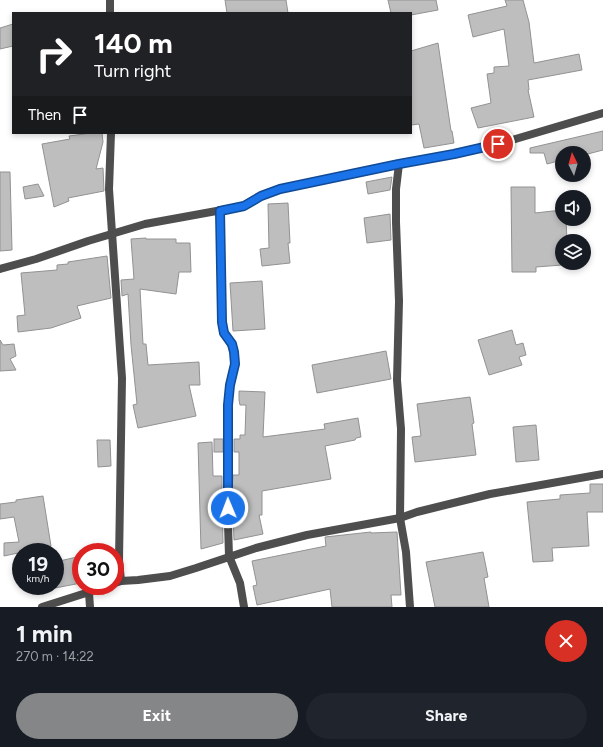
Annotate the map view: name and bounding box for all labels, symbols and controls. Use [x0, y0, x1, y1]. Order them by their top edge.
text: 140 m [94, 26, 173, 60]
icon: right [28, 28, 80, 80]
text: Turn right [94, 60, 171, 82]
icon: arrive [69, 104, 91, 126]
text: Then [28, 106, 61, 124]
pin [481, 127, 515, 161]
icon: arrive [487, 133, 509, 155]
north arrow [555, 146, 591, 182]
map controls [555, 146, 591, 270]
button: sound [555, 190, 591, 226]
button: layers [555, 234, 591, 270]
position arrow [207, 487, 249, 529]
speed limit sign: 30 [72, 543, 124, 595]
text: 19 [28, 552, 48, 576]
text: km/h [27, 572, 49, 585]
text: 1 min [16, 619, 73, 648]
button: close [545, 620, 587, 662]
text: 270 m · 14:22 [16, 649, 94, 664]
button: Exit [16, 693, 298, 739]
button: Share [306, 693, 587, 739]

